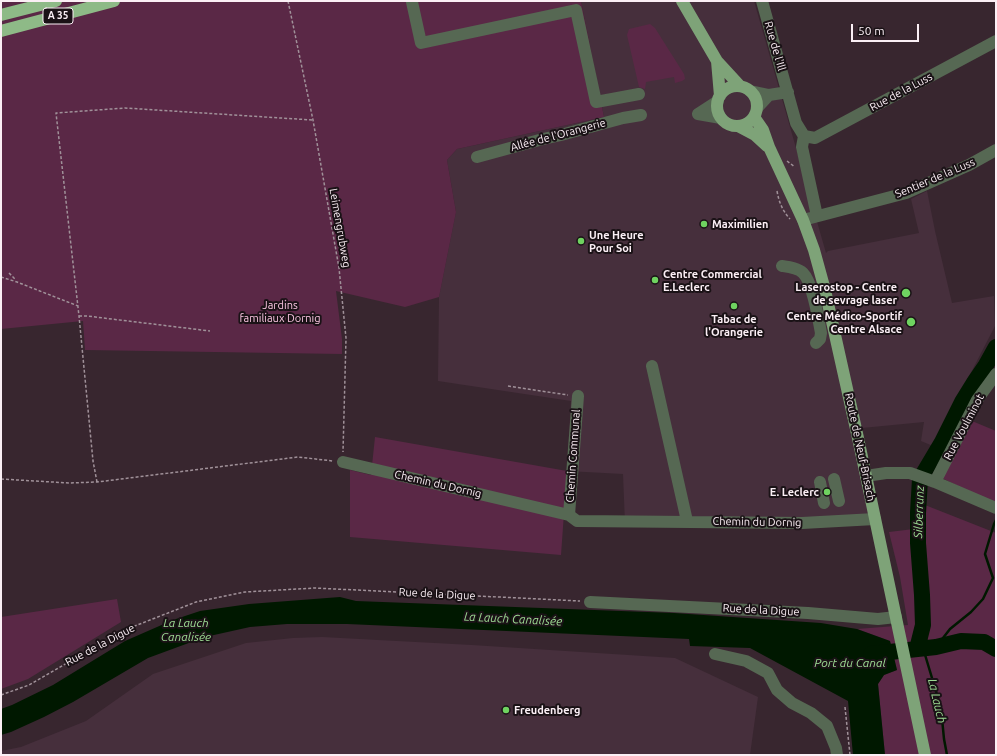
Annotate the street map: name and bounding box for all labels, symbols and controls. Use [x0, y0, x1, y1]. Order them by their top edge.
road number: A 35 [43, 8, 73, 24]
scale bar [853, 16, 921, 42]
street label: Rue de l'Ill [762, 20, 788, 72]
text: 50 m [858, 24, 885, 37]
street label: Rue de la Luss [867, 70, 935, 114]
street label: Allée de l'Orangerie [509, 116, 607, 154]
street label: Sentier de la Luss [893, 155, 977, 201]
street label: Leimengrubweg [327, 187, 353, 269]
place label: Maximilien [712, 217, 768, 231]
marker: Maximilien [699, 219, 709, 229]
place label: Une Heure Pour Soi [589, 228, 644, 254]
marker: Une Heure Pour Soi [576, 236, 586, 246]
place label: Centre Commercial E.Leclerc [663, 267, 762, 293]
marker: Centre Commercial E.Leclerc [650, 275, 660, 285]
place label: Laserostop - Centre de sevrage laser [795, 280, 897, 306]
marker: Laserostop - Centre de sevrage laser [900, 287, 912, 299]
park label: Jardins familiaux Dornig [239, 298, 321, 324]
marker: Tabac de l'Orangerie [729, 301, 739, 311]
place label: Centre Médico-Sportif Centre Alsace [787, 309, 902, 335]
place label: Tabac de l'Orangerie [705, 312, 763, 338]
marker: Centre Médico-Sportif Centre Alsace [905, 316, 917, 328]
street label: Route de Neuf-Brisach [842, 392, 878, 502]
street label: Rue Voulminot [941, 392, 987, 462]
street label: Chemin Communal [563, 409, 583, 503]
street label: Chemin du Dornig [393, 468, 483, 500]
place label: E. Leclerc [770, 485, 819, 499]
water label: Silberrunz [911, 485, 927, 539]
marker: E. Leclerc [822, 487, 832, 497]
street label: Chemin du Dornig [712, 515, 802, 529]
street label: Rue de la Digue [398, 585, 476, 603]
street label: Rue de la Digue [722, 601, 800, 619]
water label: La Lauch Canalisée [463, 609, 563, 629]
water label: La Lauch Canalisée [161, 616, 211, 644]
street label: Rue de la Digue [63, 621, 137, 669]
water label: Port du Canal [814, 656, 886, 670]
water label: La Lauch [925, 677, 949, 725]
place label: Freudenberg [514, 703, 580, 717]
marker: Freudenberg [501, 705, 511, 715]

